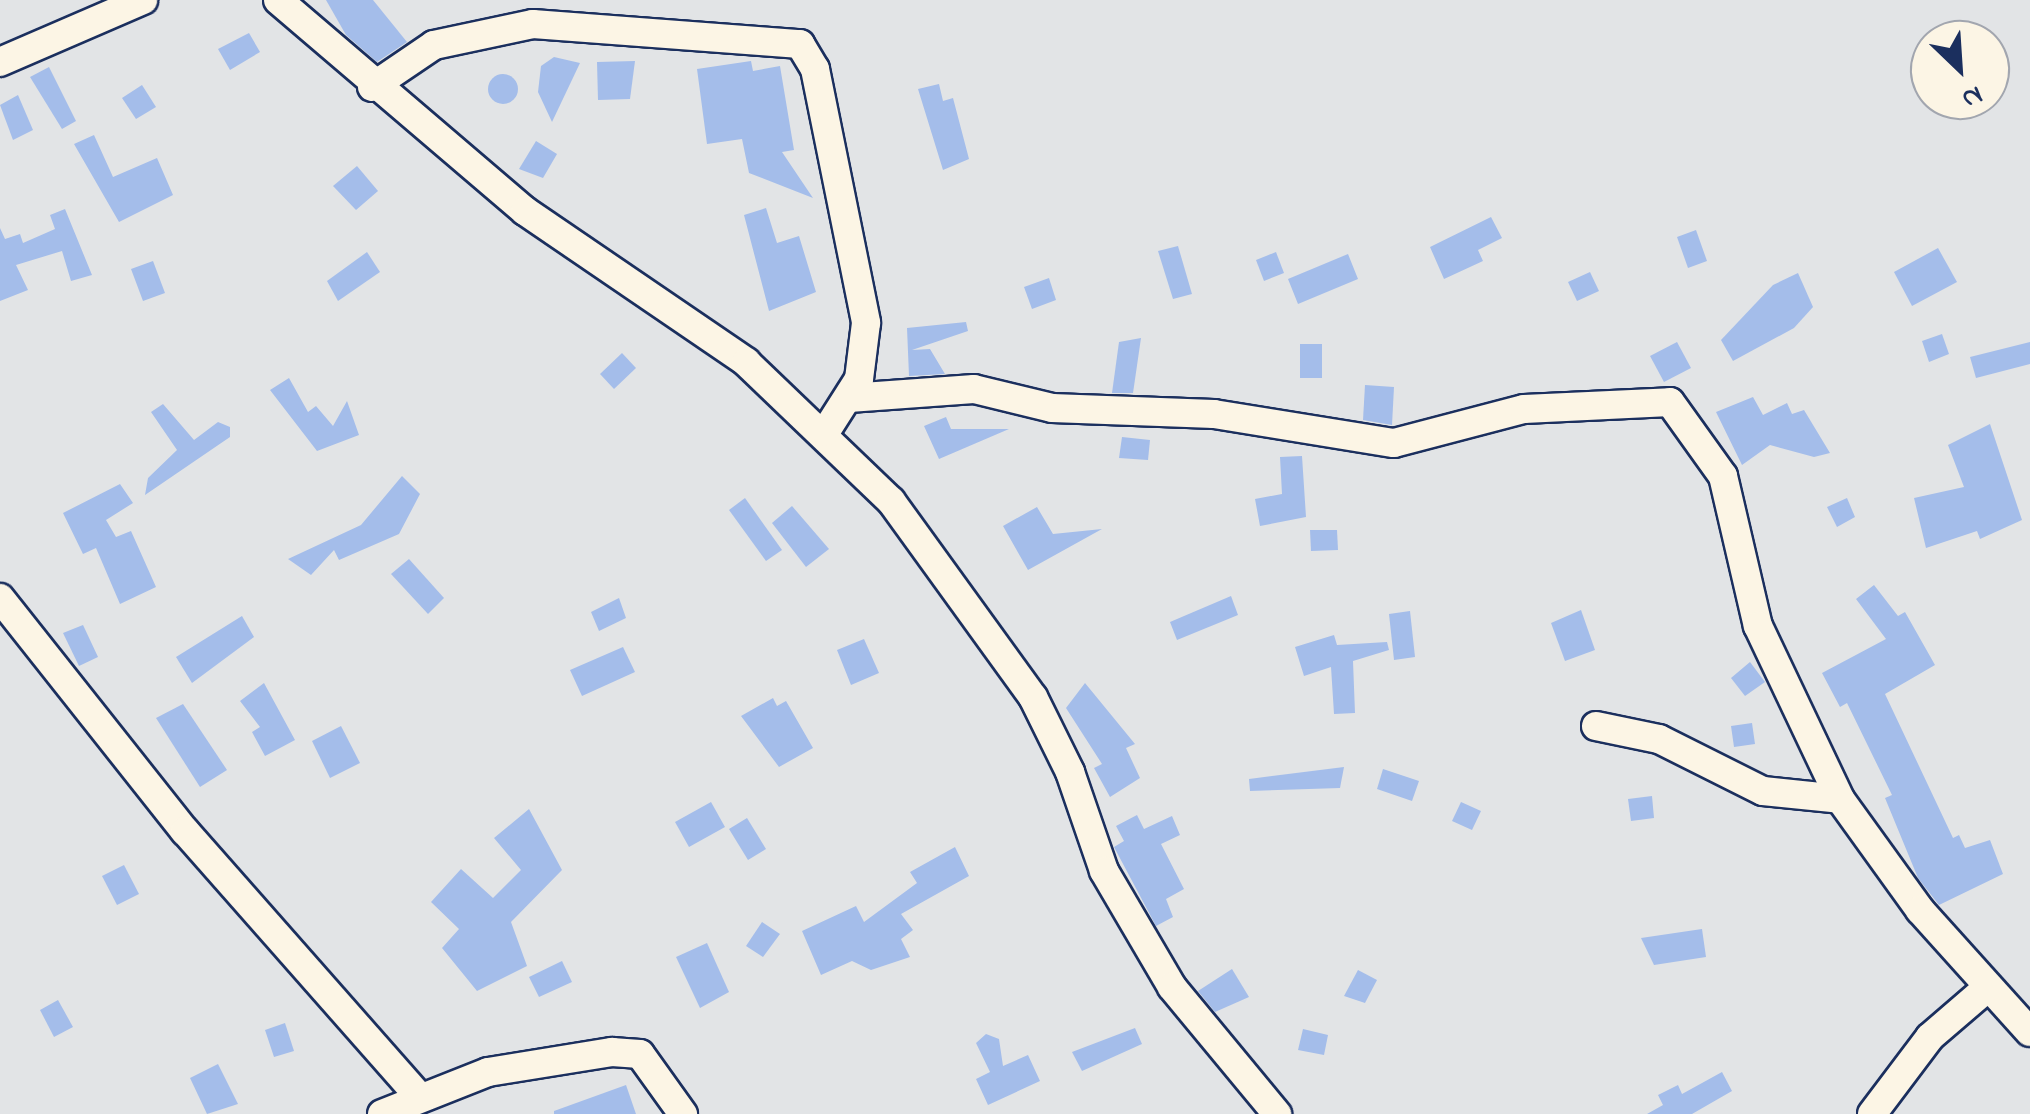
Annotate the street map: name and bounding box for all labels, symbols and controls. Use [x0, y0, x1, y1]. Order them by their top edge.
north arrow [1910, 20, 2010, 120]
text: N [1955, 73, 1989, 118]

